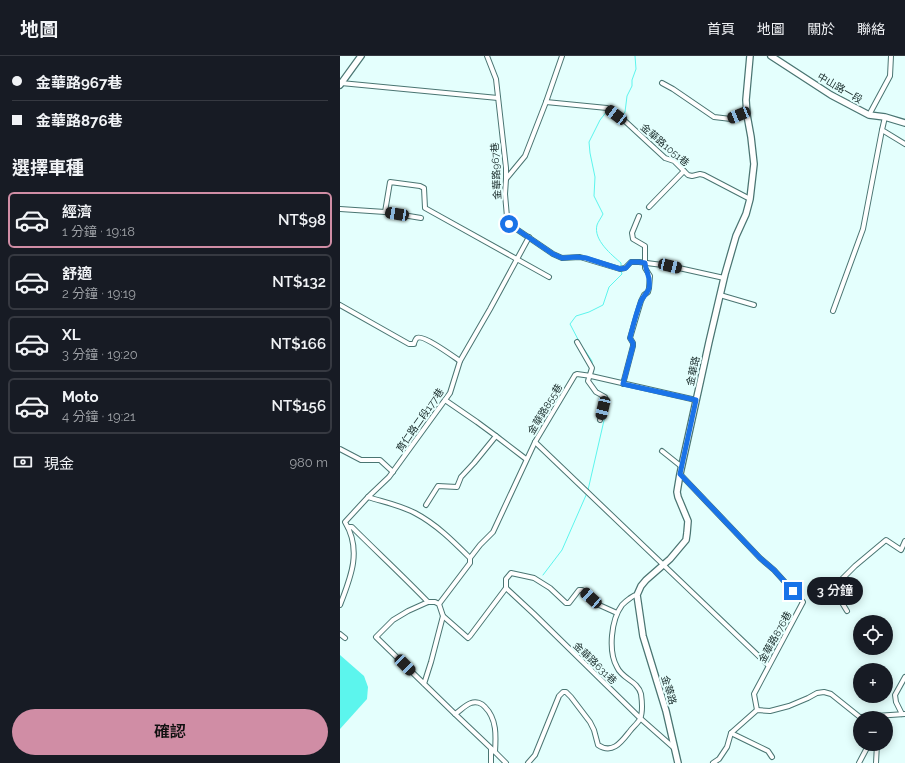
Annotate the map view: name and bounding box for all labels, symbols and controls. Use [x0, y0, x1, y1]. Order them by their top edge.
text: 地圖 [20, 18, 58, 40]
text: 首頁 [707, 21, 735, 37]
text: 地圖 [757, 21, 785, 37]
text: 關於 [807, 21, 835, 37]
text: 聯絡 [857, 21, 885, 37]
street label: 中山路一段 [816, 71, 864, 105]
text: 金華路967巷 [36, 74, 122, 92]
car [603, 103, 629, 127]
car [726, 105, 752, 125]
text: 金華路876巷 [36, 112, 123, 130]
street label: 金華路1051巷 [638, 121, 692, 169]
street label: 金華路967巷 [489, 142, 503, 200]
text: 選擇車種 [12, 157, 84, 178]
icon: car [14, 202, 50, 238]
text: 經濟 [62, 203, 92, 221]
car [384, 206, 410, 222]
text: NT$98 [278, 211, 326, 229]
route start [500, 215, 518, 233]
text: 1 分鐘 · 19:18 [62, 224, 135, 239]
car [657, 257, 683, 275]
icon: car [14, 264, 50, 300]
text: 舒適 [62, 265, 92, 283]
text: NT$132 [272, 273, 326, 291]
text: 2 分鐘 · 19:19 [62, 286, 136, 301]
icon: car [14, 326, 50, 362]
text: XL [62, 326, 80, 344]
text: NT$166 [271, 335, 326, 353]
text: 3 分鐘 · 19:20 [62, 347, 138, 362]
street label: 金華路 [685, 355, 701, 387]
street label: 金華路855巷 [526, 382, 564, 436]
street label: 育仁路二段177巷 [394, 386, 446, 454]
icon: car [14, 388, 50, 424]
text: Moto [62, 388, 99, 406]
car [594, 395, 612, 421]
text: NT$156 [271, 397, 326, 415]
text: 4 分鐘 · 19:21 [62, 409, 135, 424]
icon: cash [12, 451, 34, 473]
text: 現金 [44, 455, 74, 473]
text: 980 m [289, 455, 328, 470]
callout: 3 分鐘 [807, 577, 863, 605]
route end [784, 582, 802, 600]
text: 3 分鐘 [817, 583, 853, 598]
car [578, 586, 604, 610]
street label: 金華路876巷 [756, 609, 794, 665]
map controls [853, 615, 893, 751]
button: locate [853, 615, 893, 655]
street label: 金華路631巷 [571, 640, 619, 686]
car [392, 652, 418, 678]
button: + [853, 663, 893, 703]
street label: 金華路 [659, 674, 679, 706]
button: 確認 [12, 709, 328, 755]
button: − [853, 711, 893, 751]

